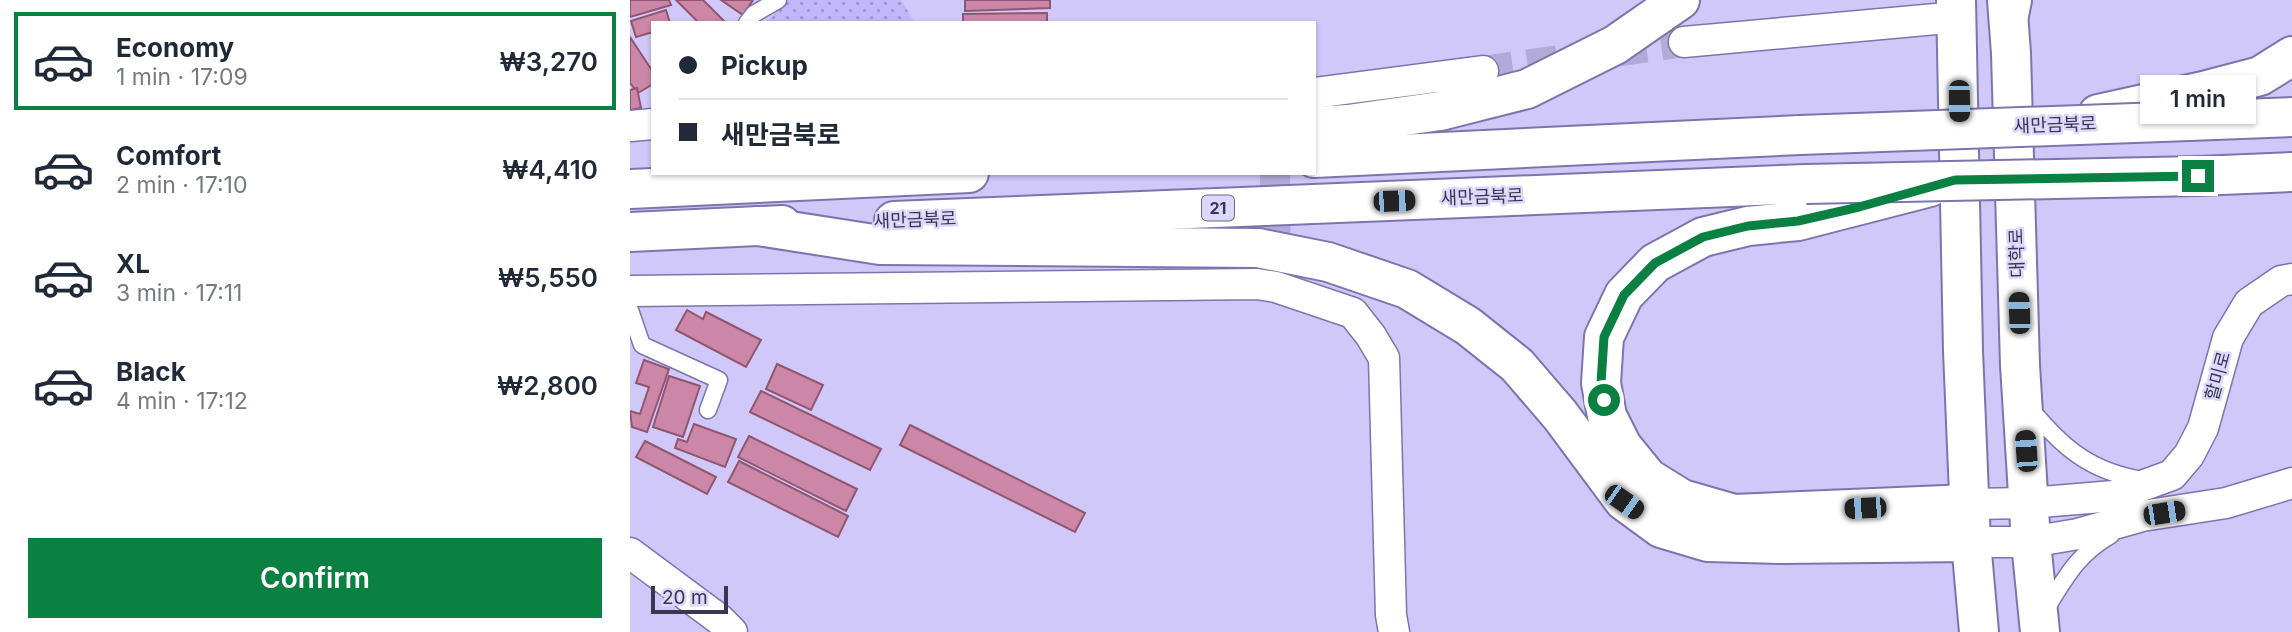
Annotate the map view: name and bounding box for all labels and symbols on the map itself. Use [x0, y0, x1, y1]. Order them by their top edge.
callout: 1 min [2140, 74, 2256, 124]
car [1949, 80, 1970, 122]
street label: 새만금북로 [2013, 113, 2097, 136]
route end [2182, 160, 2214, 192]
street label: 새만금북로 [1440, 185, 1524, 208]
car [1373, 190, 1416, 212]
road number: 21 [1202, 196, 1234, 220]
street label: 새만금북로 [873, 208, 957, 231]
street label: 대학로 [2005, 228, 2028, 278]
car [2008, 292, 2031, 334]
street label: 할미로 [2201, 349, 2234, 403]
route start [1588, 384, 1620, 416]
car [2015, 429, 2038, 473]
car [1601, 481, 1648, 523]
car [1844, 496, 1887, 520]
car [2142, 499, 2187, 527]
scale bar [651, 583, 728, 615]

